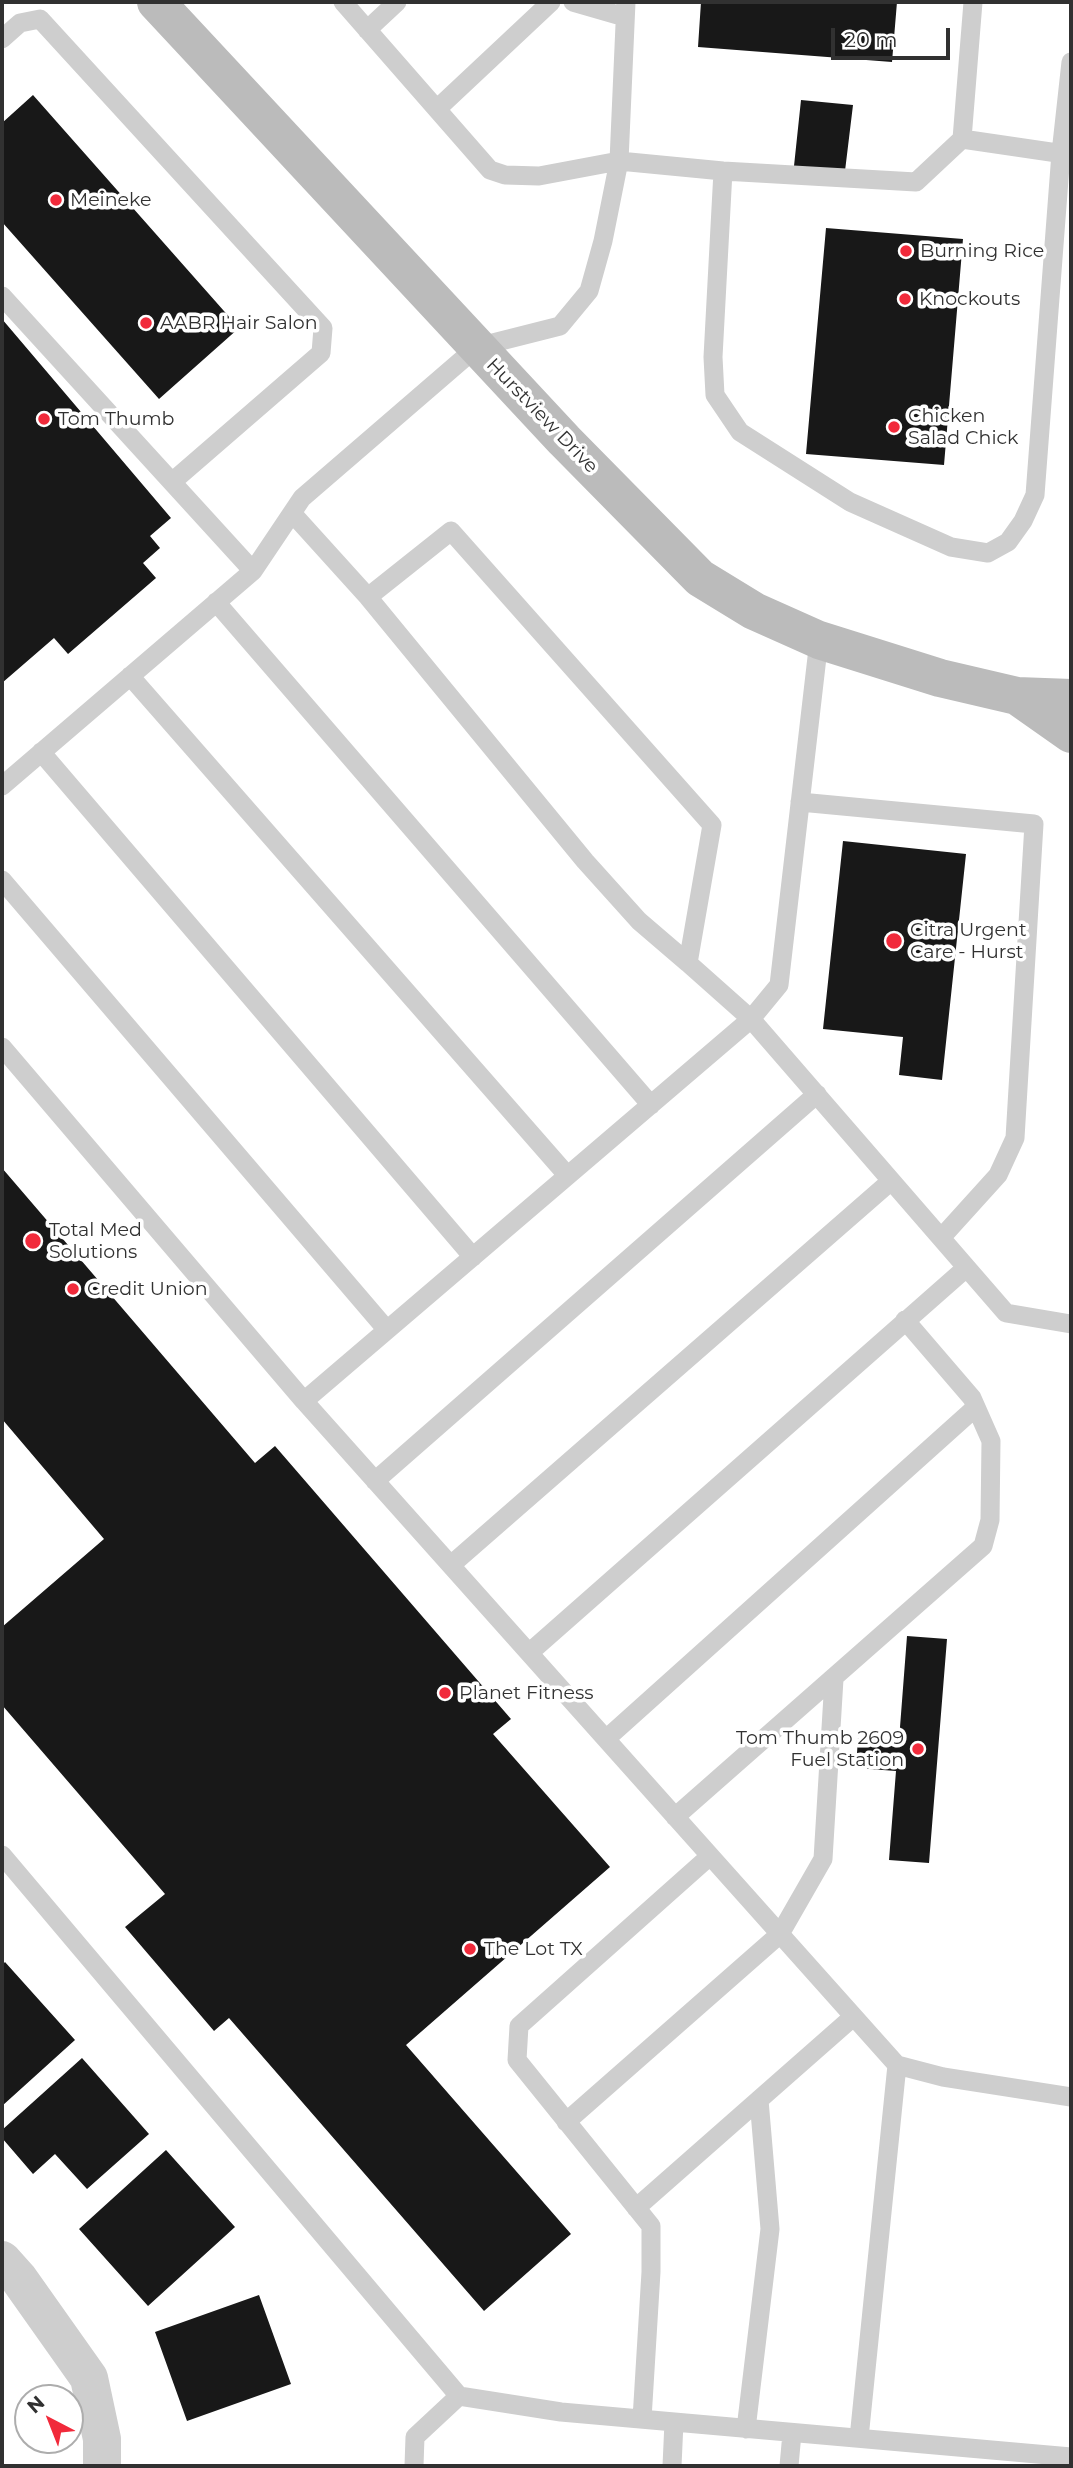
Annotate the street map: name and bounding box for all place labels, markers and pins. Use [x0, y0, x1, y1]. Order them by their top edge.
place label: Meineke [70, 189, 151, 211]
marker: Meineke [48, 192, 64, 208]
place label: Burning Rice [920, 240, 1044, 262]
marker: Burning Rice [898, 243, 914, 259]
place label: Knockouts [919, 288, 1020, 310]
marker: Knockouts [897, 291, 913, 307]
place label: AABR Hair Salon [160, 312, 318, 334]
marker: AABR Hair Salon [138, 315, 154, 331]
place label: Chicken Salad Chick [908, 405, 1018, 449]
place label: Tom Thumb [58, 408, 174, 430]
marker: Tom Thumb [36, 411, 52, 427]
marker: Chicken Salad Chick [886, 419, 902, 435]
place label: Citra Urgent Care - Hurst [910, 919, 1027, 963]
marker: Citra Urgent Care - Hurst [884, 931, 904, 951]
place label: Total Med Solutions [49, 1219, 142, 1263]
marker: Total Med Solutions [23, 1231, 43, 1251]
place label: Credit Union [87, 1278, 208, 1300]
marker: Credit Union [65, 1281, 81, 1297]
place label: Planet Fitness [459, 1682, 594, 1704]
marker: Planet Fitness [437, 1685, 453, 1701]
place label: Tom Thumb 2609 Fuel Station [736, 1727, 904, 1771]
marker: Tom Thumb 2609 Fuel Station [910, 1741, 926, 1757]
place label: The Lot TX [484, 1938, 583, 1960]
marker: The Lot TX [462, 1941, 478, 1957]

